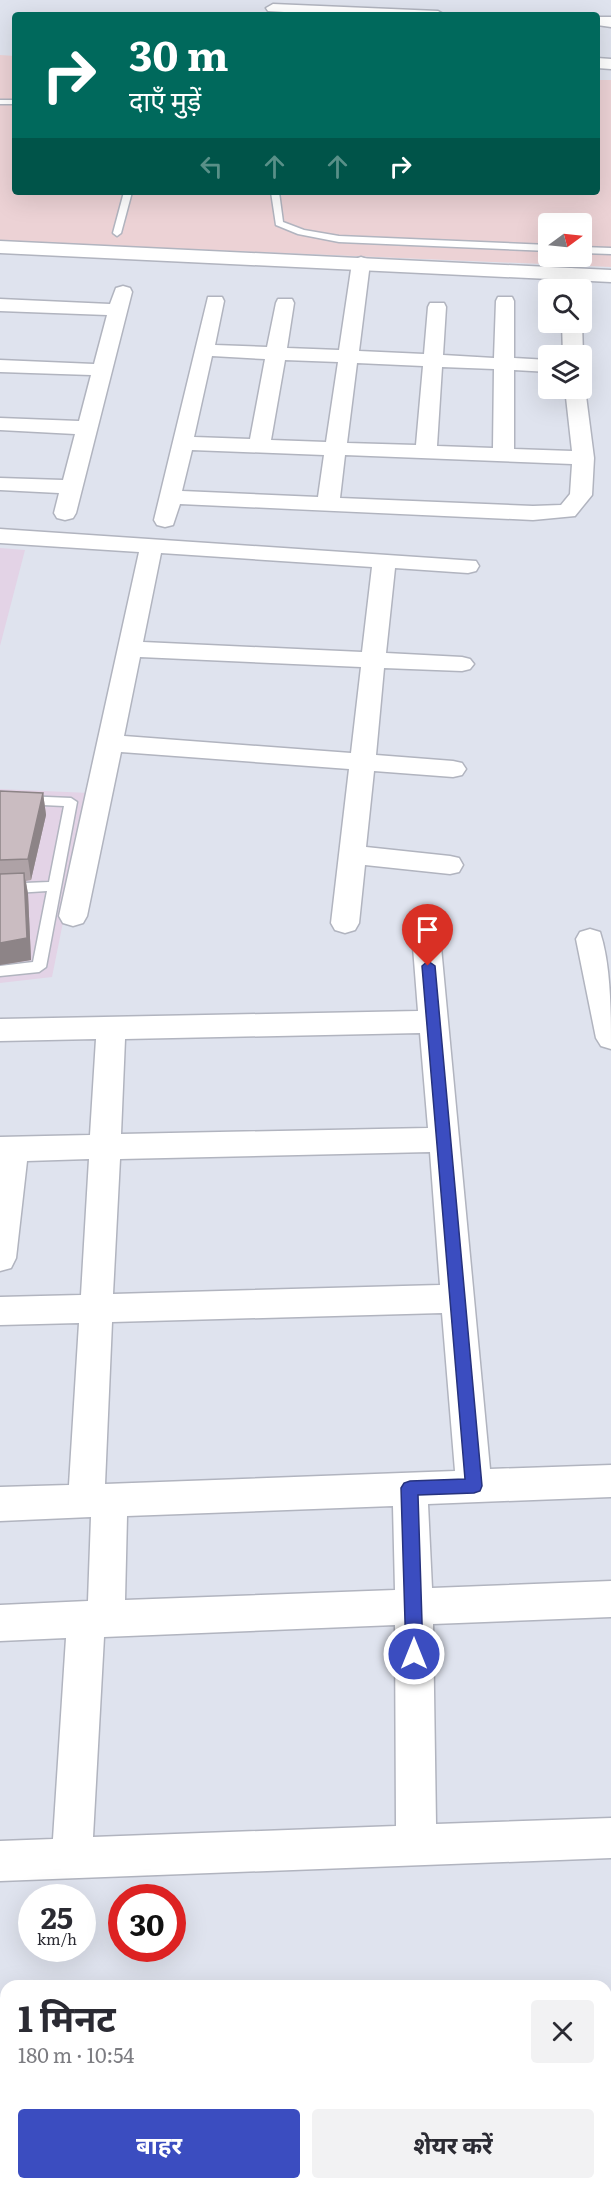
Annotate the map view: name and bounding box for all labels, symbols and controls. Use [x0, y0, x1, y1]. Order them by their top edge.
text: 30 m [129, 22, 229, 84]
icon: right [30, 36, 108, 114]
text: दाएँ मुड़ें [129, 79, 201, 119]
icon: left [195, 150, 228, 183]
icon: ahead [258, 150, 291, 183]
icon: ahead [321, 150, 354, 183]
icon: right [384, 150, 417, 183]
north arrow [538, 213, 592, 267]
map controls [538, 213, 592, 399]
button: search [538, 279, 592, 333]
button: layers [538, 345, 592, 399]
pin [402, 904, 453, 966]
icon: arrive [411, 913, 444, 946]
position arrow [382, 1622, 446, 1686]
speed limit sign: 30 [108, 1884, 186, 1962]
text: 25 [41, 1894, 73, 1938]
text: km/h [37, 1927, 77, 1950]
text: 1 मिनट [18, 1990, 116, 2043]
button: close [531, 2000, 594, 2063]
text: 180 m · 10:54 [18, 2039, 134, 2069]
button: बाहर [18, 2109, 300, 2178]
button: शेयर करें [312, 2109, 594, 2178]

